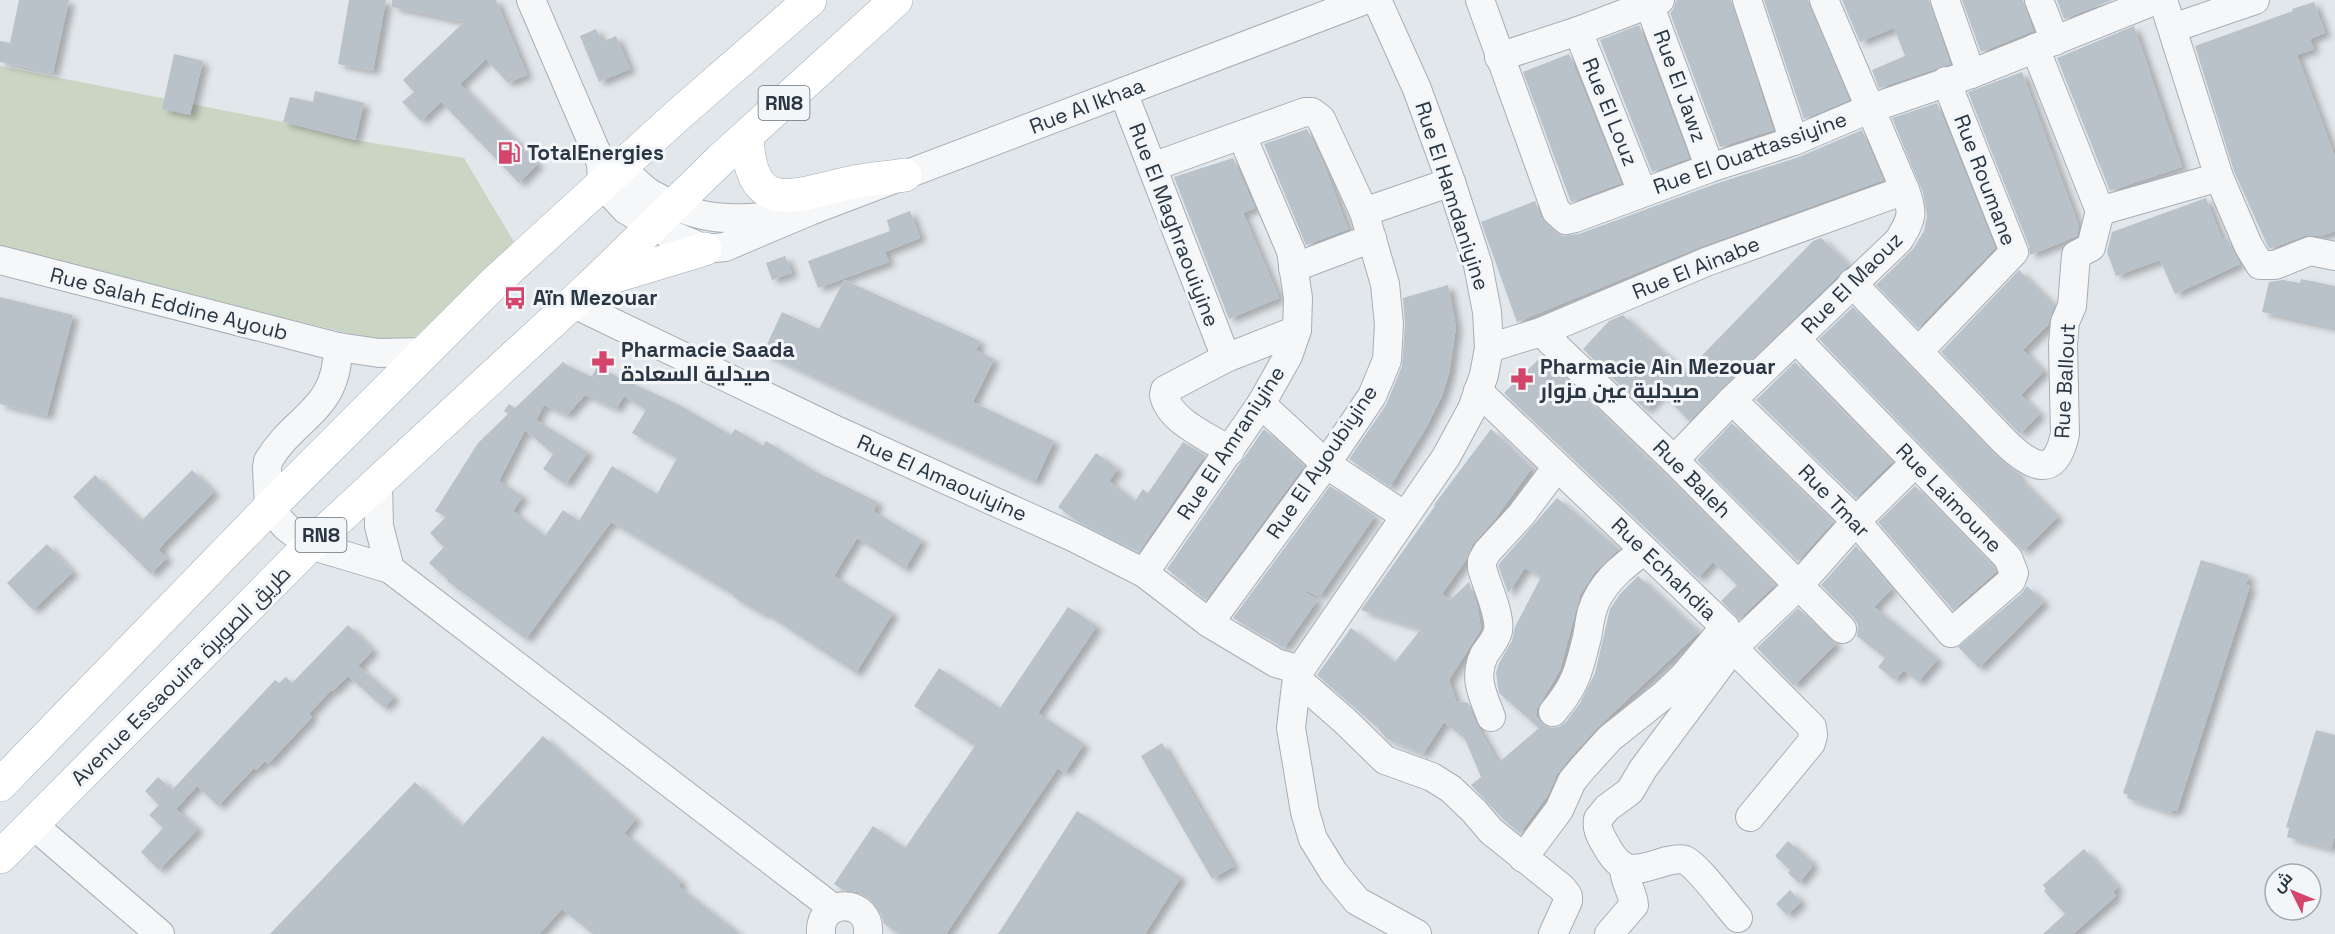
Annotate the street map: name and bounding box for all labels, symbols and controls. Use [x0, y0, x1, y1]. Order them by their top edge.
street label: Rue El Jawz [1648, 26, 1713, 146]
street label: Rue El Louz [1577, 54, 1644, 170]
street label: Rue Al Ikhaa [1026, 71, 1148, 140]
road number: RN8 [758, 86, 810, 120]
street label: Rue El Hamdaniyine [1409, 98, 1496, 294]
street label: Rue El Ouattassiyine [1649, 105, 1850, 200]
street label: Rue Roumane [1948, 110, 2023, 249]
street label: Rue El Maghraouiyine [1123, 119, 1226, 331]
place label: TotalEnergies [527, 139, 664, 166]
fuel station icon: TotalEnergies [496, 140, 522, 166]
street label: Rue El Maouz [1795, 226, 1908, 339]
street label: Rue El Ainabe [1628, 230, 1764, 305]
street label: Rue Salah Eddine Ayoub [47, 261, 291, 346]
place label: Aïn Mezouar [533, 284, 658, 311]
bus stop icon: Aïn Mezouar [502, 285, 528, 311]
street label: Rue Ballout [2048, 323, 2081, 439]
place label: Pharmacie Saada صيدلية السعادة [621, 336, 795, 387]
pharmacy icon: Pharmacie Saada صيدلية السعادة [590, 349, 616, 375]
place label: Pharmacie Ain Mezouar صيدلية عين مزوار [1539, 353, 1776, 404]
street label: Rue El Amraniyine [1171, 361, 1290, 525]
pharmacy icon: Pharmacie Ain Mezouar صيدلية عين مزوار [1509, 366, 1535, 392]
street label: Rue El Ayoubiyine [1260, 380, 1383, 544]
street label: Rue El Amaouiyine [853, 428, 1031, 527]
street label: Rue Baleh [1647, 434, 1737, 524]
street label: Rue Laimoune [1890, 437, 2008, 558]
street label: Rue Tmar [1793, 458, 1876, 543]
street label: Rue Echahdia [1606, 511, 1723, 626]
road number: RN8 [296, 518, 346, 552]
street label: Avenue Essaouira طريق الصويرة [65, 560, 296, 791]
north arrow [2263, 862, 2323, 922]
text: ش [2268, 867, 2297, 897]

